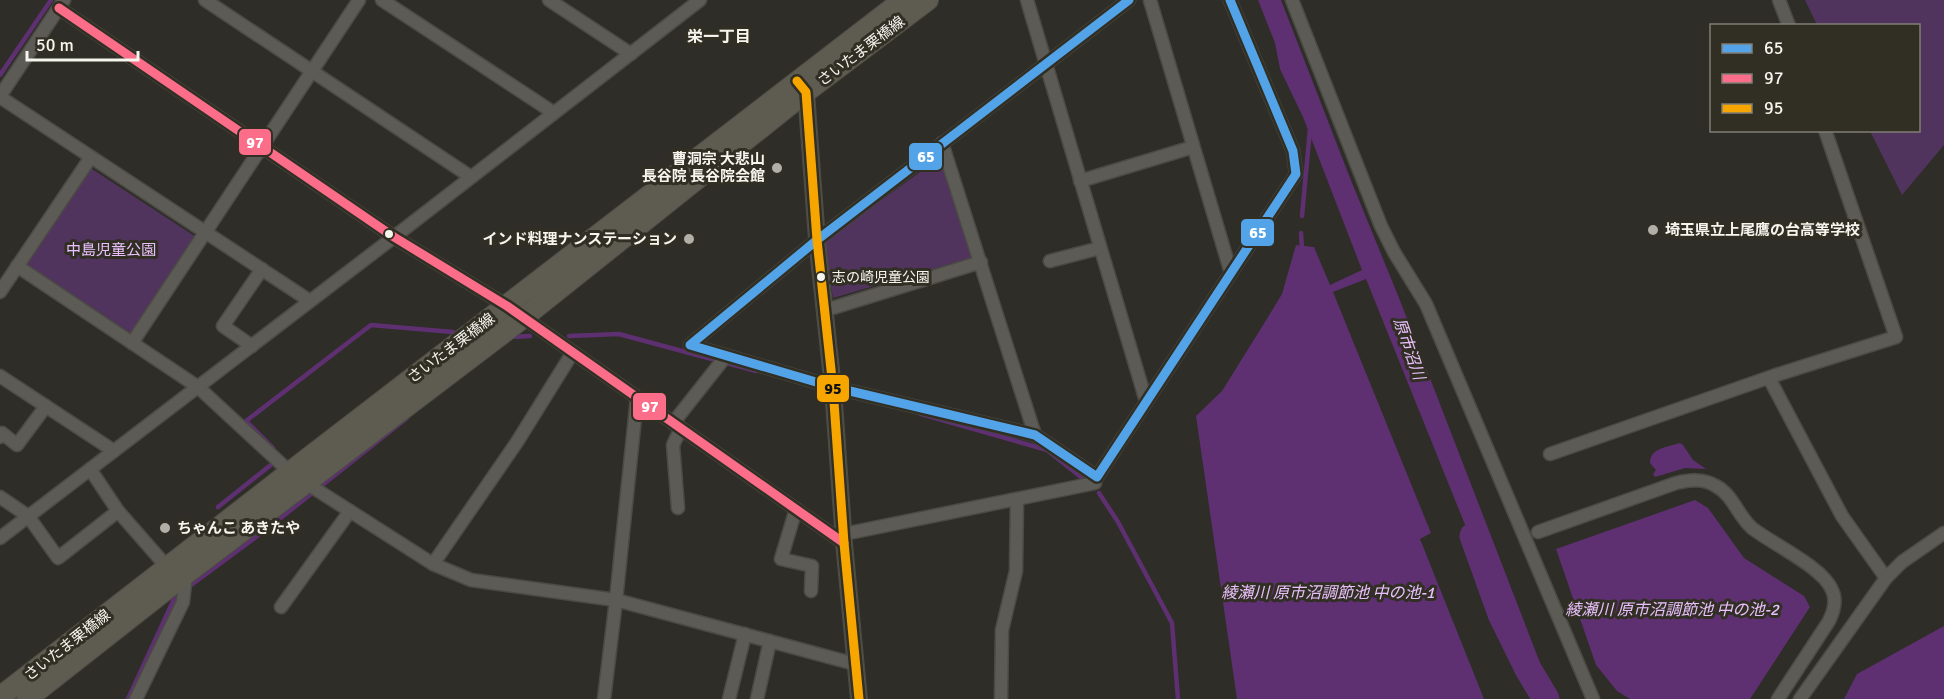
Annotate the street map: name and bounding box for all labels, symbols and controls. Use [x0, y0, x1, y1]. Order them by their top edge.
street label: さいたま栗橋線 [814, 12, 908, 90]
scale bar [27, 24, 138, 62]
legend [1710, 24, 1920, 132]
district label: 栄一丁目 [687, 27, 751, 47]
text: 50 m [36, 34, 74, 56]
text: 65 [1764, 37, 1783, 59]
text: 97 [1764, 67, 1783, 89]
text: 95 [1764, 97, 1783, 119]
line badge: 97 [238, 128, 272, 156]
text: 97 [246, 133, 264, 153]
line badge: 65 [908, 142, 943, 171]
text: 65 [917, 147, 935, 167]
place label: 曹洞宗 大悲山 長谷院 長谷院会館 [642, 150, 765, 185]
marker: 曹洞宗 大悲山 長谷院 長谷院会館 [770, 161, 784, 175]
line badge: 65 [1240, 218, 1275, 247]
place label: 埼玉県立上尾鷹の台高等学校 [1665, 221, 1860, 239]
text: 65 [1249, 223, 1267, 243]
marker: 埼玉県立上尾鷹の台高等学校 [1646, 223, 1660, 237]
unlabelled marker [383, 228, 395, 240]
place label: インド料理ナンステーション [483, 230, 677, 248]
marker: インド料理ナンステーション [682, 232, 696, 246]
park label: 中島児童公園 [66, 241, 156, 259]
place label: 志の崎児童公園 [832, 269, 930, 286]
marker: 志の崎児童公園 [815, 271, 827, 283]
street label: さいたま栗橋線 [404, 309, 498, 387]
water label: 原市沼川 [1389, 315, 1430, 384]
line badge: 95 [816, 374, 850, 403]
text: 95 [824, 379, 842, 399]
line badge: 97 [632, 392, 667, 421]
text: 97 [641, 397, 659, 417]
place label: ちゃんこ あきたや [177, 519, 300, 537]
marker: ちゃんこ あきたや [158, 521, 172, 535]
water label: 綾瀬川 原市沼調節池 中の池-1 [1221, 583, 1435, 603]
water label: 綾瀬川 原市沼調節池 中の池-2 [1565, 600, 1780, 620]
street label: さいたま栗橋線 [20, 606, 114, 684]

